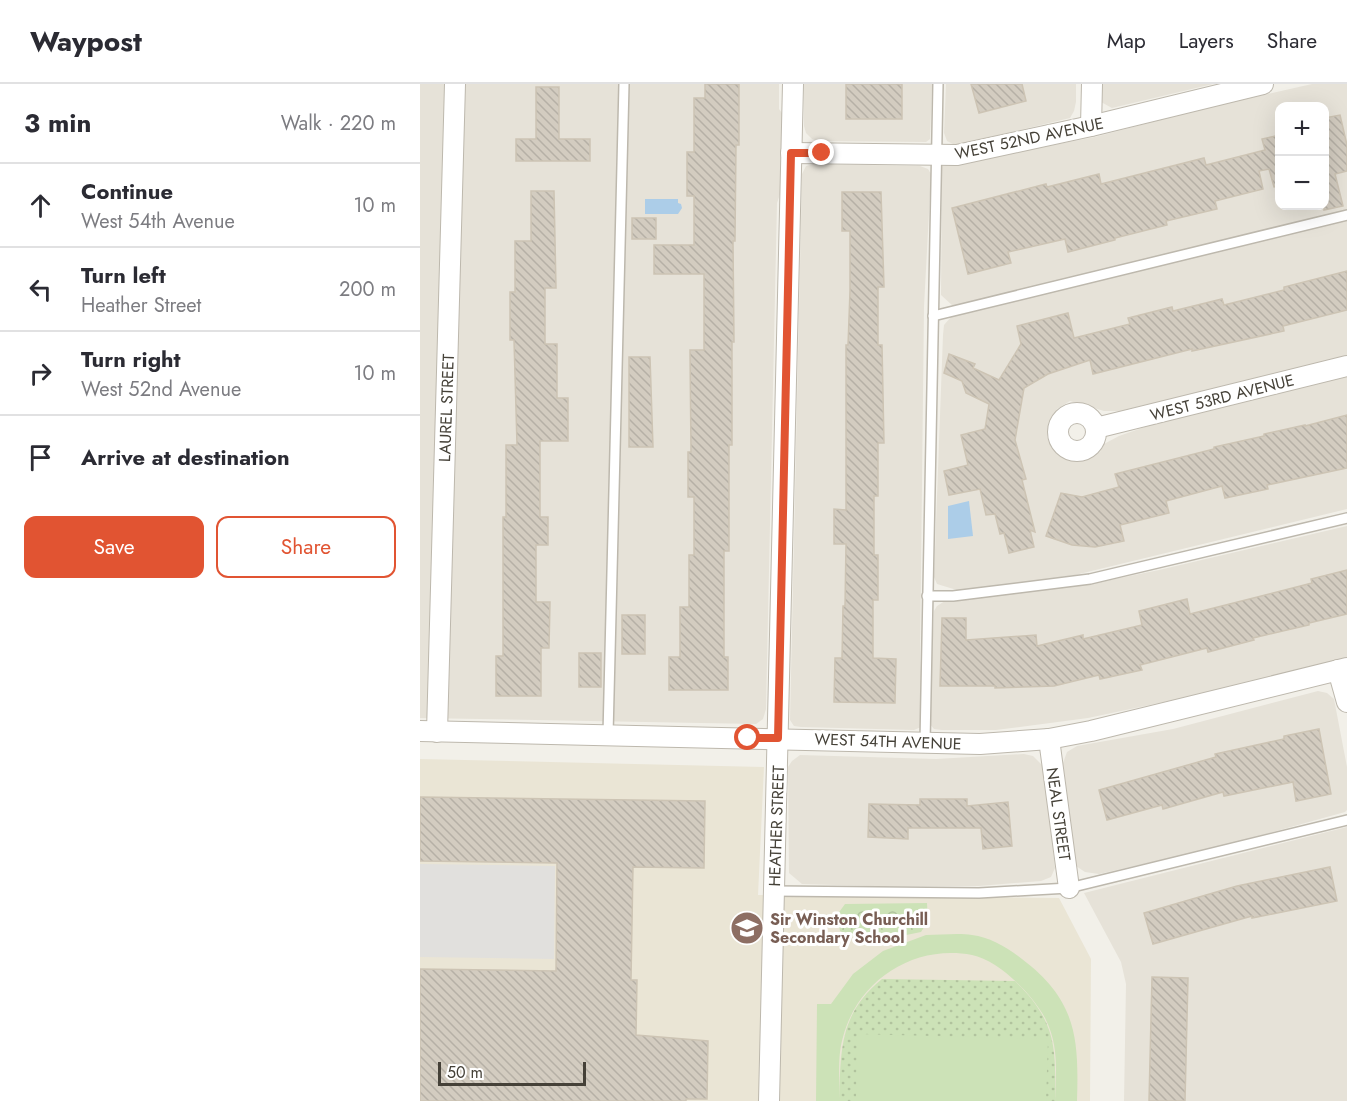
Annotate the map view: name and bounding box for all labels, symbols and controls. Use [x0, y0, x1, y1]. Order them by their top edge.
text: Waypost [30, 21, 142, 62]
text: Map [1107, 26, 1146, 56]
text: Layers [1179, 26, 1234, 56]
text: Share [1267, 26, 1317, 56]
map controls [1275, 102, 1329, 210]
button: + [1275, 102, 1329, 156]
text: 3 min [24, 104, 91, 142]
text: Walk · 220 m [281, 109, 396, 138]
street label: WEST 52ND AVENUE [953, 112, 1106, 165]
route end [808, 139, 834, 165]
button: − [1275, 156, 1329, 210]
text: Continue [81, 175, 173, 207]
icon: ahead [24, 189, 57, 222]
text: 10 m [353, 191, 396, 220]
text: West 54th Avenue [81, 207, 235, 236]
text: Turn left [81, 259, 166, 291]
icon: left [24, 273, 57, 306]
text: 200 m [339, 275, 396, 304]
text: Heather Street [81, 291, 201, 320]
text: Turn right [81, 343, 181, 375]
street label: LAUREL STREET [433, 353, 460, 463]
icon: right [24, 357, 57, 390]
text: 10 m [353, 359, 396, 388]
street label: WEST 53RD AVENUE [1148, 368, 1297, 426]
text: West 52nd Avenue [81, 375, 241, 404]
icon: arrive [24, 441, 57, 474]
text: Arrive at destination [81, 441, 290, 473]
button: Save [24, 516, 204, 578]
button: Share [216, 516, 396, 578]
route start [734, 724, 760, 750]
street label: WEST 54TH AVENUE [814, 727, 962, 756]
street label: HEATHER STREET [763, 764, 790, 887]
street label: NEAL STREET [1041, 766, 1077, 863]
place label: Sir Winston Churchill Secondary School [770, 908, 928, 949]
school or university icon: Sir Winston Churchill Secondary School [729, 910, 765, 946]
scale bar [438, 1059, 586, 1086]
text: 50 m [447, 1061, 483, 1084]

